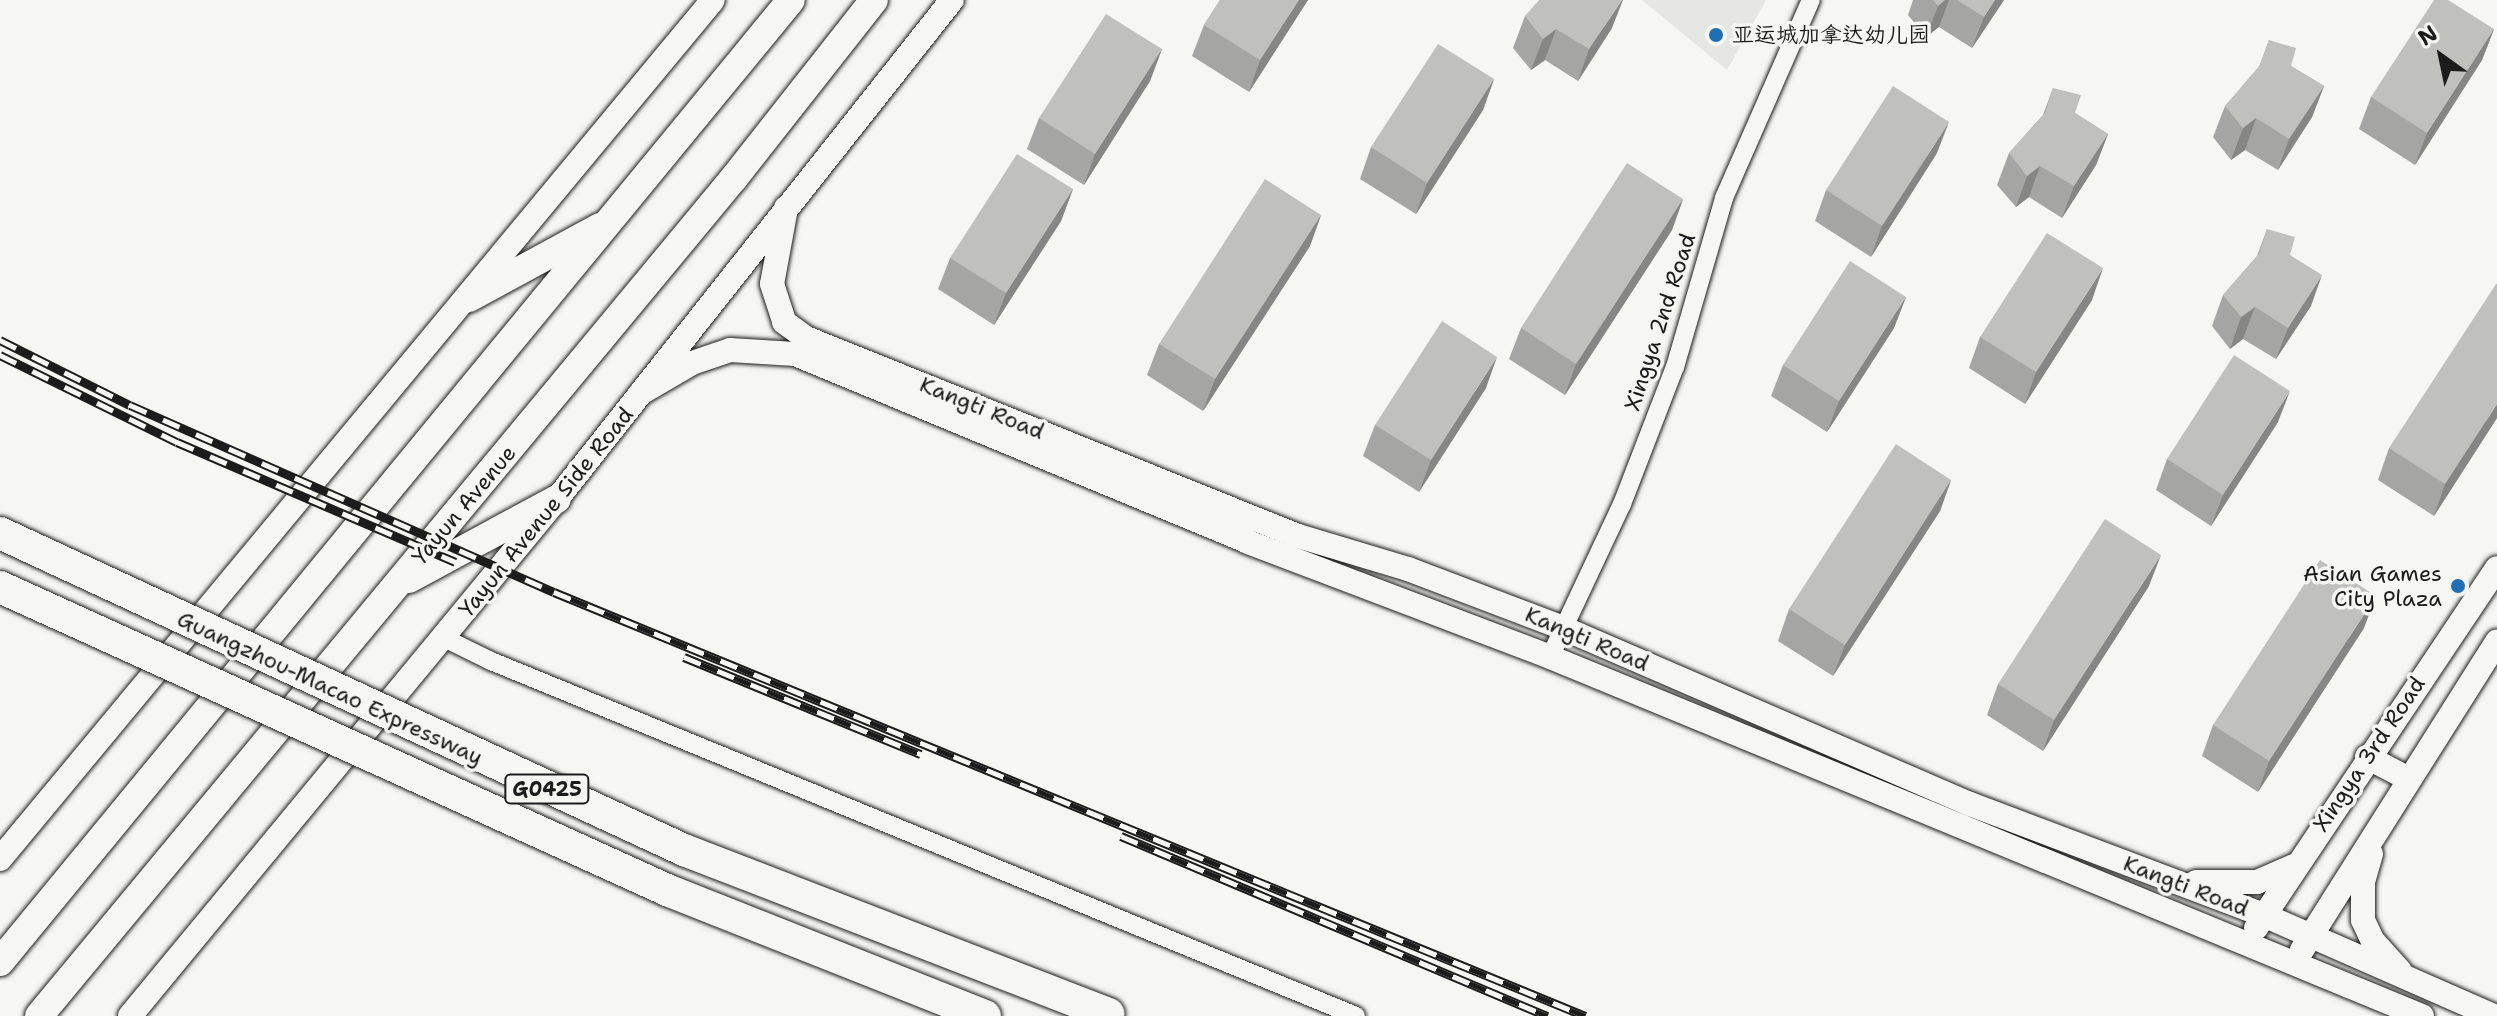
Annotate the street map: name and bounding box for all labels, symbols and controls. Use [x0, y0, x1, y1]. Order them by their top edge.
north arrow [2401, 16, 2481, 96]
text: N [2412, 19, 2443, 52]
place label: 亚运城加拿达幼儿园 [1732, 22, 1930, 48]
marker: 亚运城加拿达幼儿园 [1707, 26, 1725, 44]
street label: Xingya 2nd Road [1619, 230, 1701, 414]
street label: Kangti Road [916, 371, 1048, 445]
street label: Yayun Avenue Side Road [453, 402, 639, 622]
street label: Yayun Avenue [406, 440, 522, 570]
place label: Asian Games City Plaza [2303, 560, 2442, 612]
marker: Asian Games City Plaza [2449, 577, 2467, 595]
street label: Kangti Road [1521, 601, 1653, 677]
street label: Guangzhou-Macao Expressway [173, 605, 487, 771]
street label: Xingya 3rd Road [2307, 671, 2431, 837]
road number: G0425 [503, 773, 591, 805]
street label: Kangti Road [2120, 850, 2252, 922]

